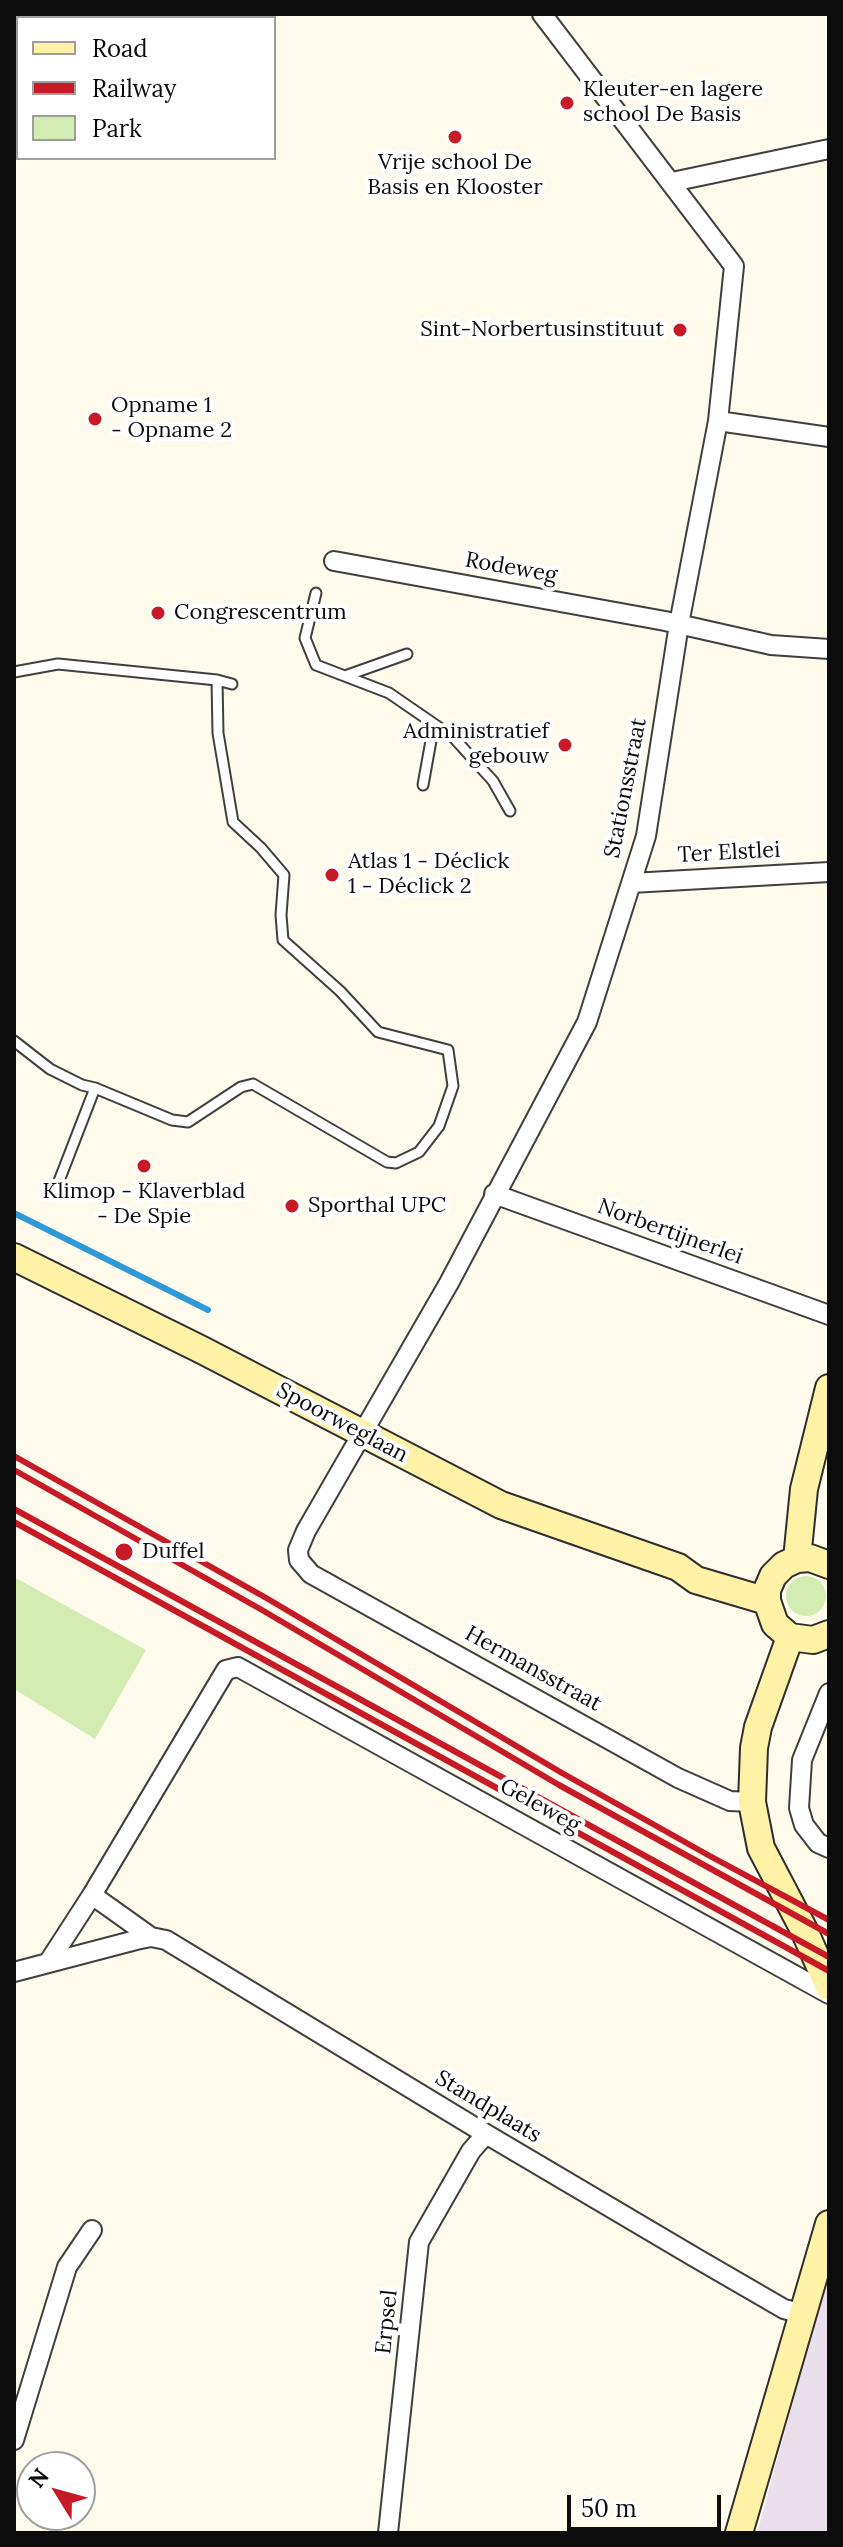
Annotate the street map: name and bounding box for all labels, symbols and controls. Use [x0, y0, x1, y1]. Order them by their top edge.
legend [16, 16, 276, 160]
text: Road [92, 33, 148, 64]
text: Railway [92, 73, 176, 104]
place label: Kleuter-en lagere school De Basis [583, 77, 763, 128]
marker: Kleuter-en lagere school De Basis [558, 94, 576, 112]
text: Park [92, 113, 142, 144]
marker: Vrije school De Basis en Klooster [446, 128, 464, 146]
place label: Vrije school De Basis en Klooster [367, 150, 543, 202]
place label: Sint-Norbertusinstituut [420, 317, 664, 343]
marker: Sint-Norbertusinstituut [671, 321, 689, 339]
place label: Opname 1 - Opname 2 [111, 393, 232, 444]
marker: Opname 1 - Opname 2 [86, 410, 104, 428]
street label: Rodeweg [463, 547, 559, 589]
place label: Congrescentrum [174, 600, 347, 626]
marker: Congrescentrum [149, 604, 167, 622]
street label: Stationsstraat [599, 716, 653, 860]
place label: Administratief gebouw [403, 719, 549, 770]
marker: Administratief gebouw [556, 736, 574, 754]
street label: Ter Elstlei [677, 837, 781, 869]
place label: Atlas 1 - Déclick 1 - Déclick 2 [348, 849, 509, 900]
marker: Atlas 1 - Déclick 1 - Déclick 2 [323, 866, 341, 884]
marker: Klimop - Klaverblad - De Spie [135, 1157, 153, 1175]
place label: Klimop - Klaverblad - De Spie [43, 1179, 245, 1230]
place label: Sporthal UPC [308, 1193, 446, 1219]
street label: Norbertijnerlei [594, 1194, 746, 1270]
marker: Sporthal UPC [283, 1197, 301, 1215]
street label: Spoorweglaan [272, 1377, 412, 1469]
place label: Duffel [142, 1539, 204, 1565]
marker: Duffel [113, 1541, 135, 1563]
street label: Hermansstraat [460, 1621, 606, 1717]
street label: Geleweg [495, 1773, 585, 1839]
street label: Standplaats [430, 2065, 546, 2149]
street label: Erpsel [371, 2289, 403, 2355]
north arrow [16, 2451, 96, 2531]
text: N [22, 2463, 55, 2493]
scale bar [571, 2479, 725, 2529]
text: 50 m [581, 2493, 637, 2524]

